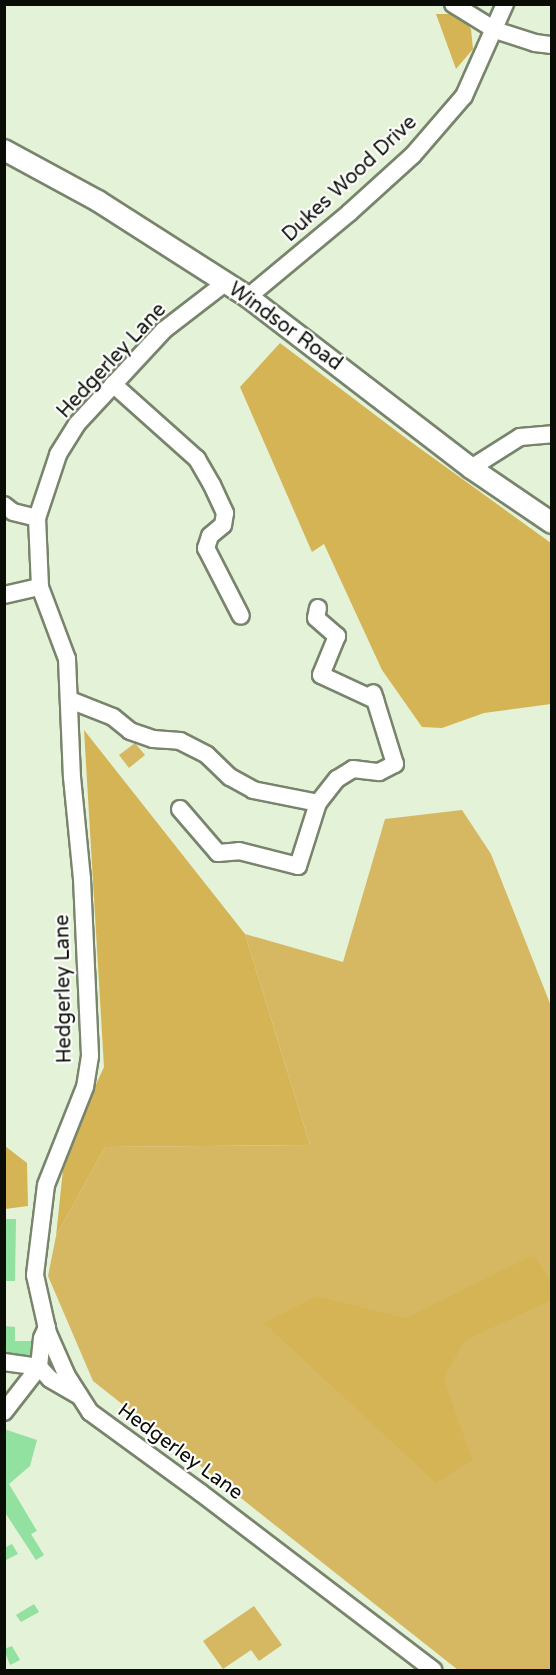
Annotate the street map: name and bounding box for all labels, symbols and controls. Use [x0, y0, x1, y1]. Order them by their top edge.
street label: Dukes Wood Drive [278, 111, 422, 247]
street label: Windsor Road [223, 278, 347, 376]
street label: Hedgerley Lane [52, 298, 172, 424]
street label: Hedgerley Lane [51, 914, 77, 1064]
street label: Hedgerley Lane [113, 1399, 247, 1505]

